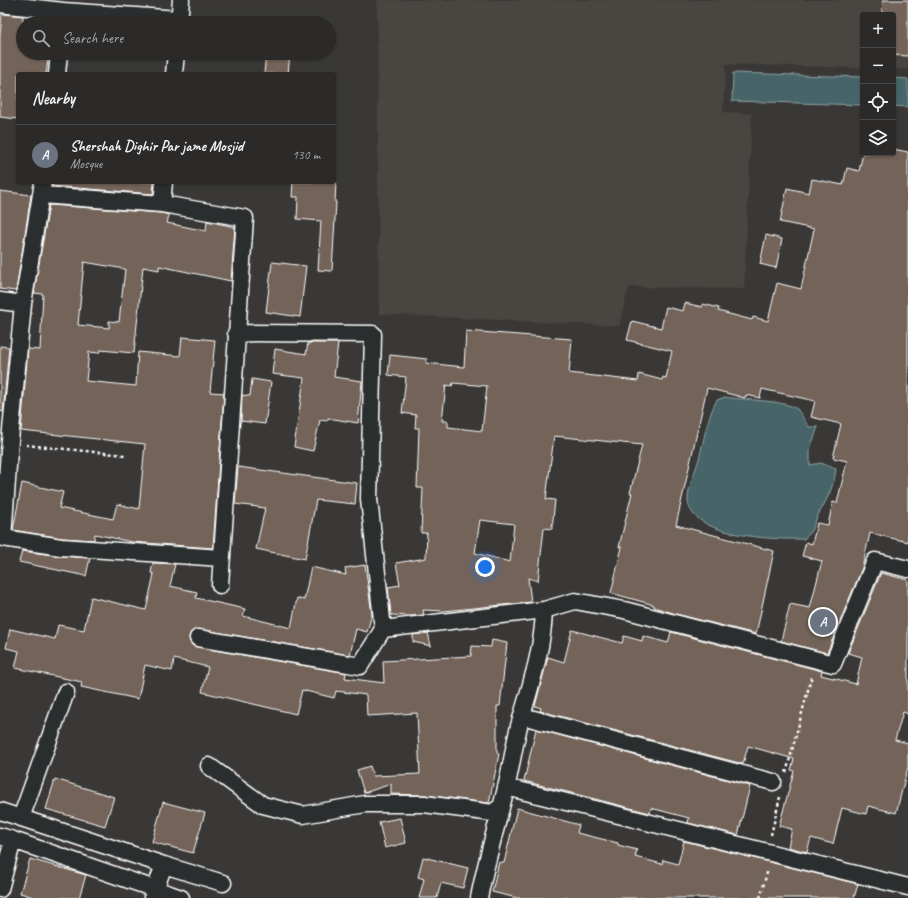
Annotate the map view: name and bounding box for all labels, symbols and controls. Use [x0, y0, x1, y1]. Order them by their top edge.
map controls [860, 12, 896, 156]
button: + [860, 12, 896, 48]
search box [16, 16, 336, 60]
icon: search [30, 27, 52, 49]
text: Search here [62, 29, 123, 48]
button: − [860, 48, 896, 84]
button: locate [860, 84, 896, 120]
text: Nearby [32, 88, 75, 109]
button: layers [860, 120, 896, 156]
text: Shershah Dighir Par jame Mosjid [70, 137, 243, 156]
text: A [42, 147, 48, 163]
text: 130 m [292, 147, 320, 163]
text: Mosque [70, 156, 102, 172]
your location [475, 557, 495, 577]
pin: A [810, 607, 836, 637]

